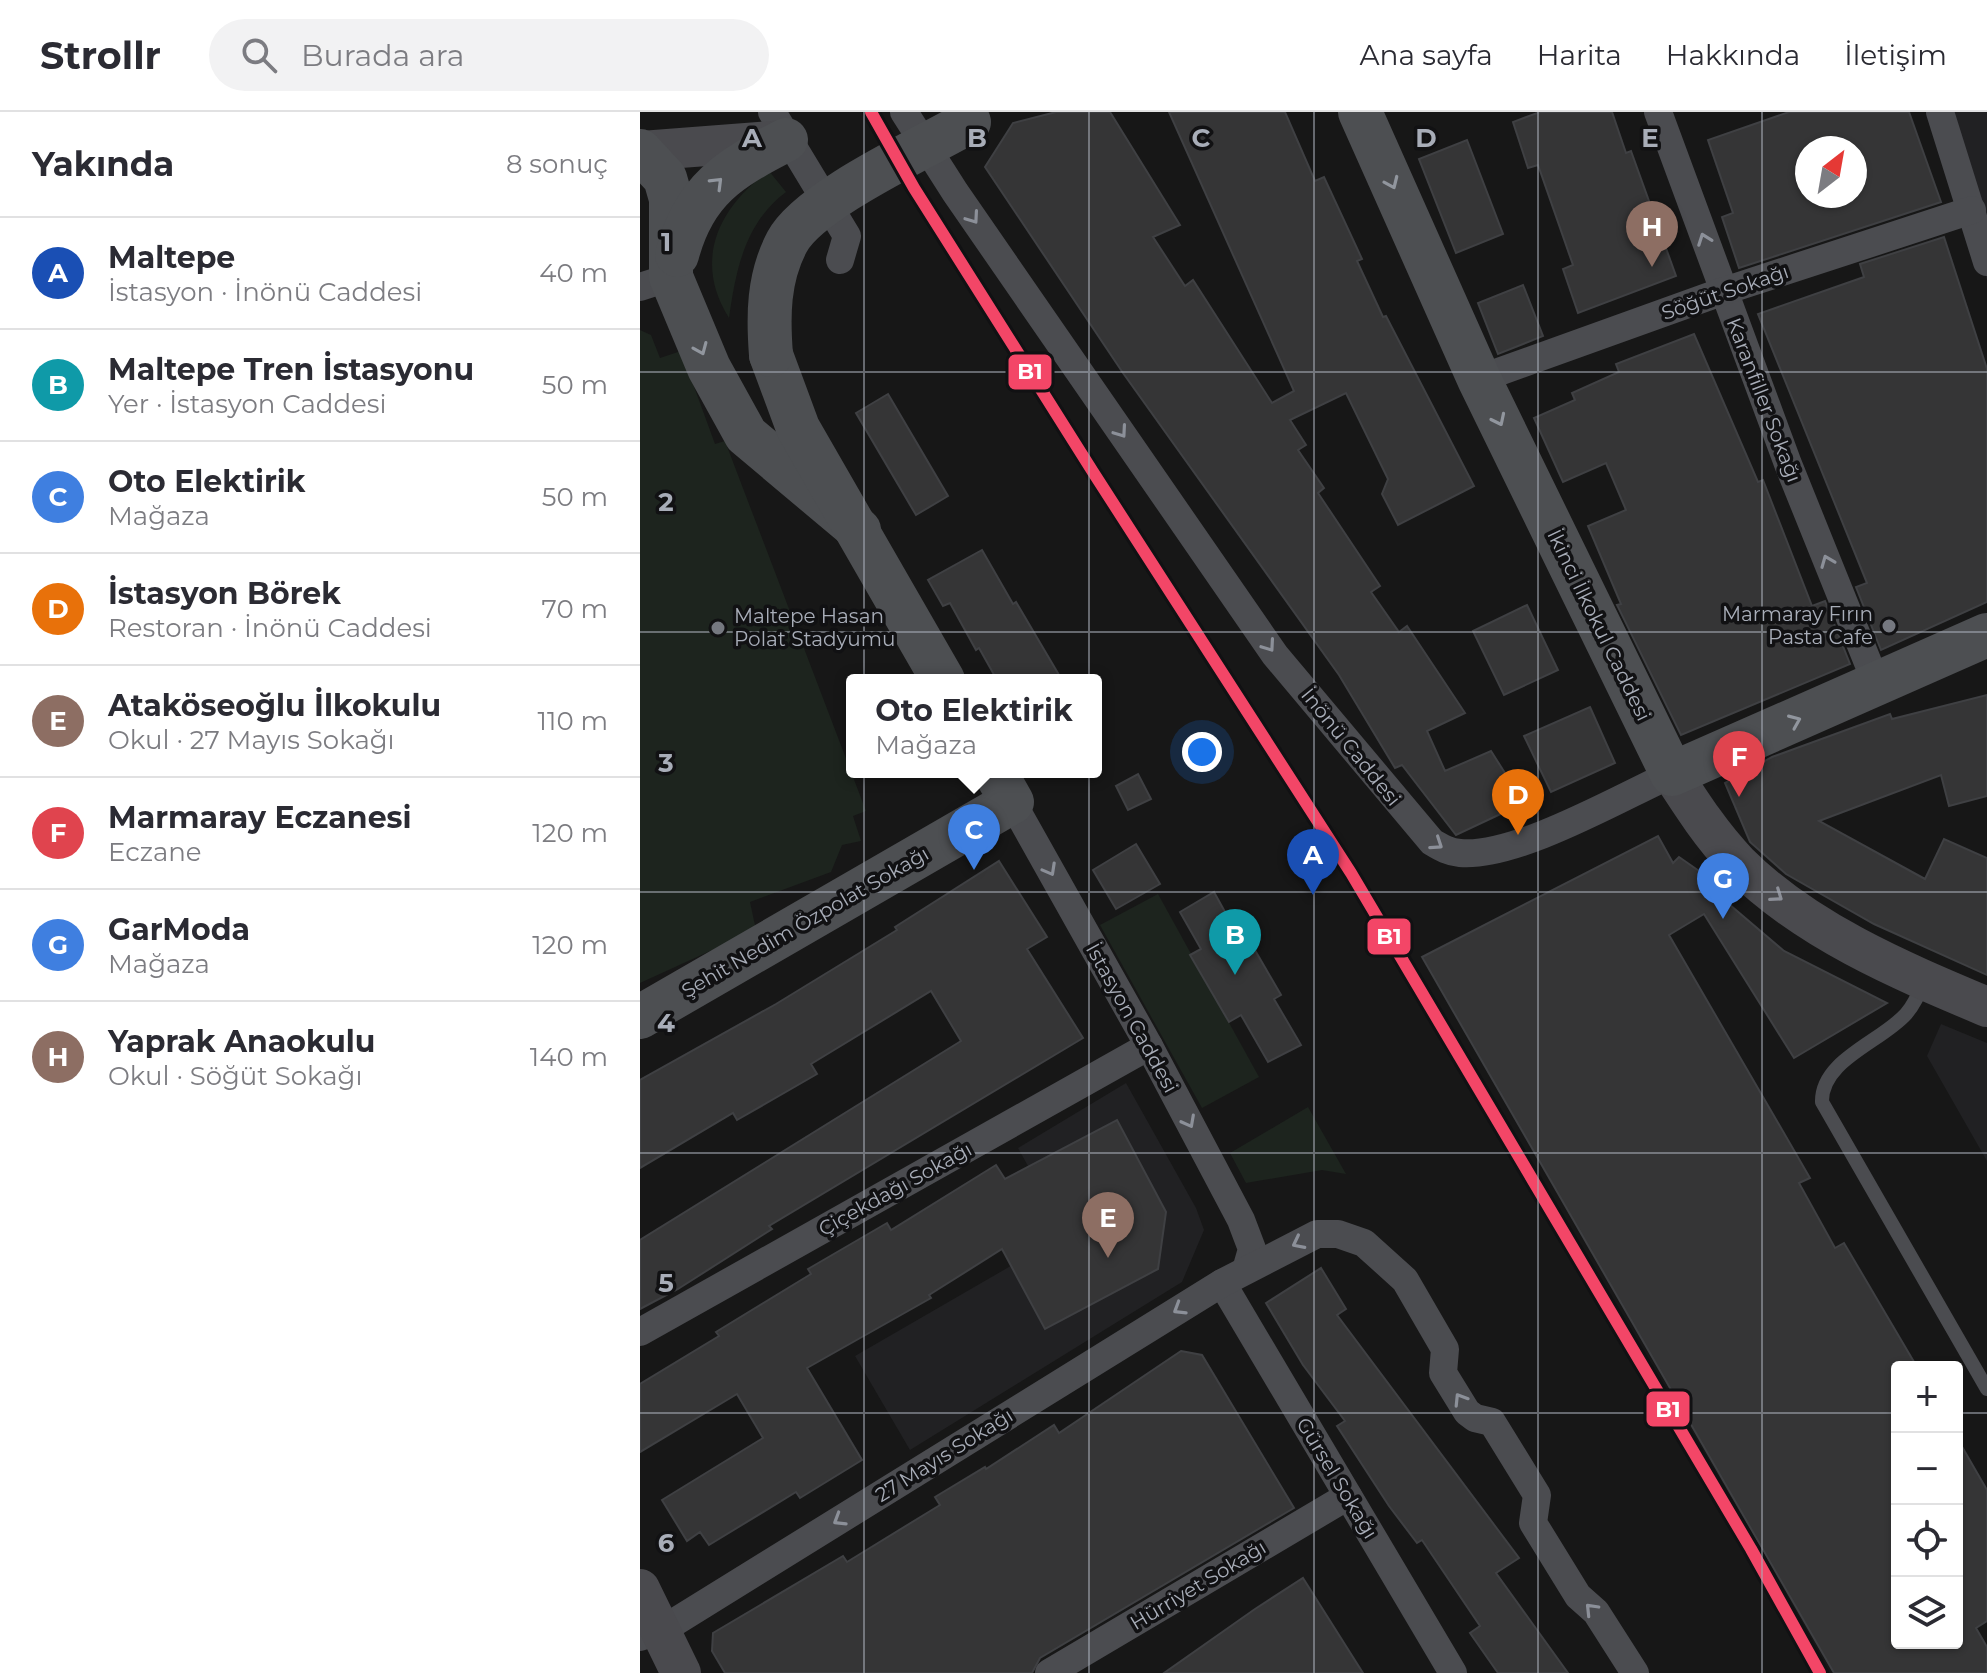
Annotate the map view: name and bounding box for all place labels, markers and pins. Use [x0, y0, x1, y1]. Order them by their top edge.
pin: H [1626, 201, 1678, 267]
place label: Marmaray Fırın Pasta Cafe [1722, 602, 1873, 649]
place label: Maltepe Hasan Polat Stadyumu [734, 604, 895, 651]
marker: Marmaray Fırın Pasta Cafe [1880, 617, 1898, 635]
marker: Maltepe Hasan Polat Stadyumu [709, 619, 727, 637]
pin: F [1713, 731, 1765, 797]
pin: D [1492, 769, 1544, 835]
pin: C [948, 804, 1000, 870]
pin: A [1287, 829, 1339, 895]
pin: G [1697, 853, 1749, 919]
pin: B [1209, 909, 1261, 975]
pin: E [1082, 1192, 1134, 1258]

